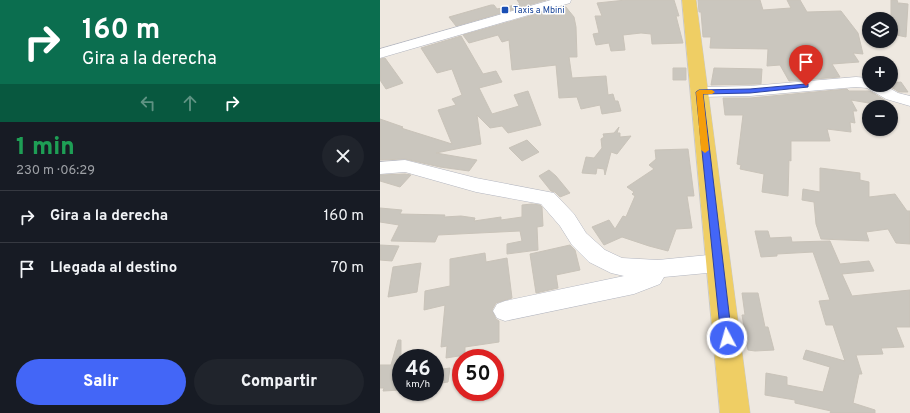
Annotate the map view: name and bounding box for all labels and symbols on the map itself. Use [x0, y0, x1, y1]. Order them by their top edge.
marker: Taxis a Mbini [500, 5, 510, 15]
place label: Taxis a Mbini [513, 5, 565, 16]
pin [789, 45, 823, 86]
position arrow [706, 317, 748, 359]
speed limit sign: 50 [452, 349, 504, 401]

